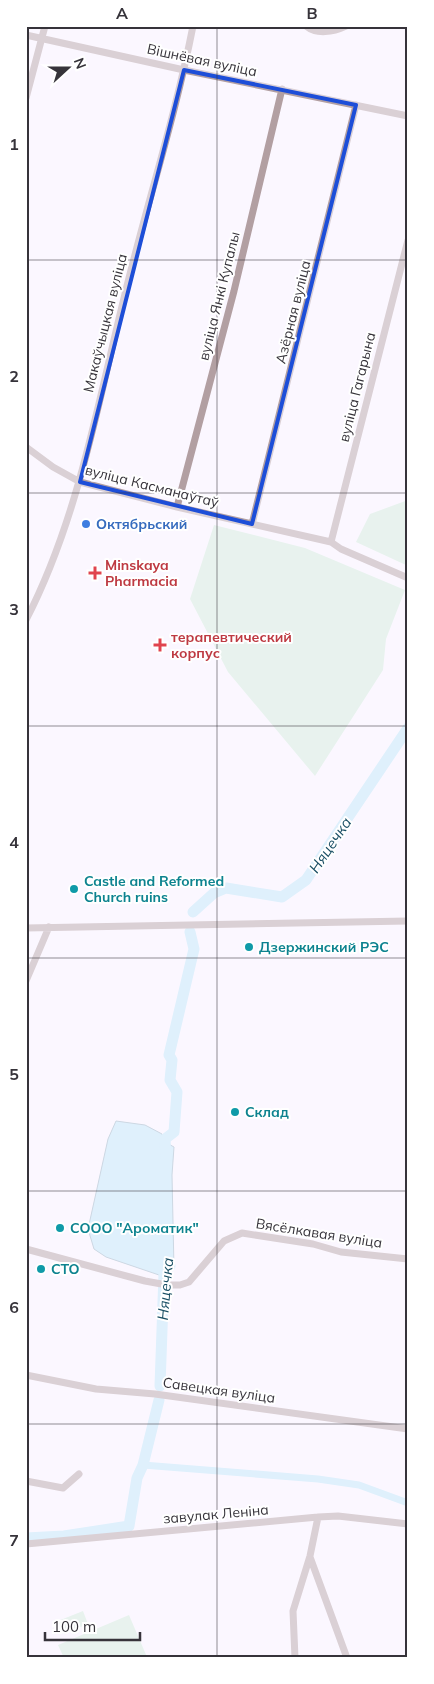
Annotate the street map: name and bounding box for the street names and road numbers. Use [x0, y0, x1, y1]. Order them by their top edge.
street label: Вішнёвая вуліца [145, 40, 259, 80]
street label: вуліца Янкі Купалы [194, 230, 244, 362]
street label: Макаўчыцкая вуліца [79, 252, 131, 394]
street label: Азёрная вуліца [271, 259, 315, 365]
street label: вуліца Гагарына [335, 330, 379, 444]
street label: вуліца Касманаўтаў [83, 461, 221, 511]
street label: Вясёлкавая вуліца [254, 1214, 384, 1252]
street label: Савецкая вуліца [162, 1373, 276, 1407]
street label: завулак Леніна [163, 1500, 269, 1528]

